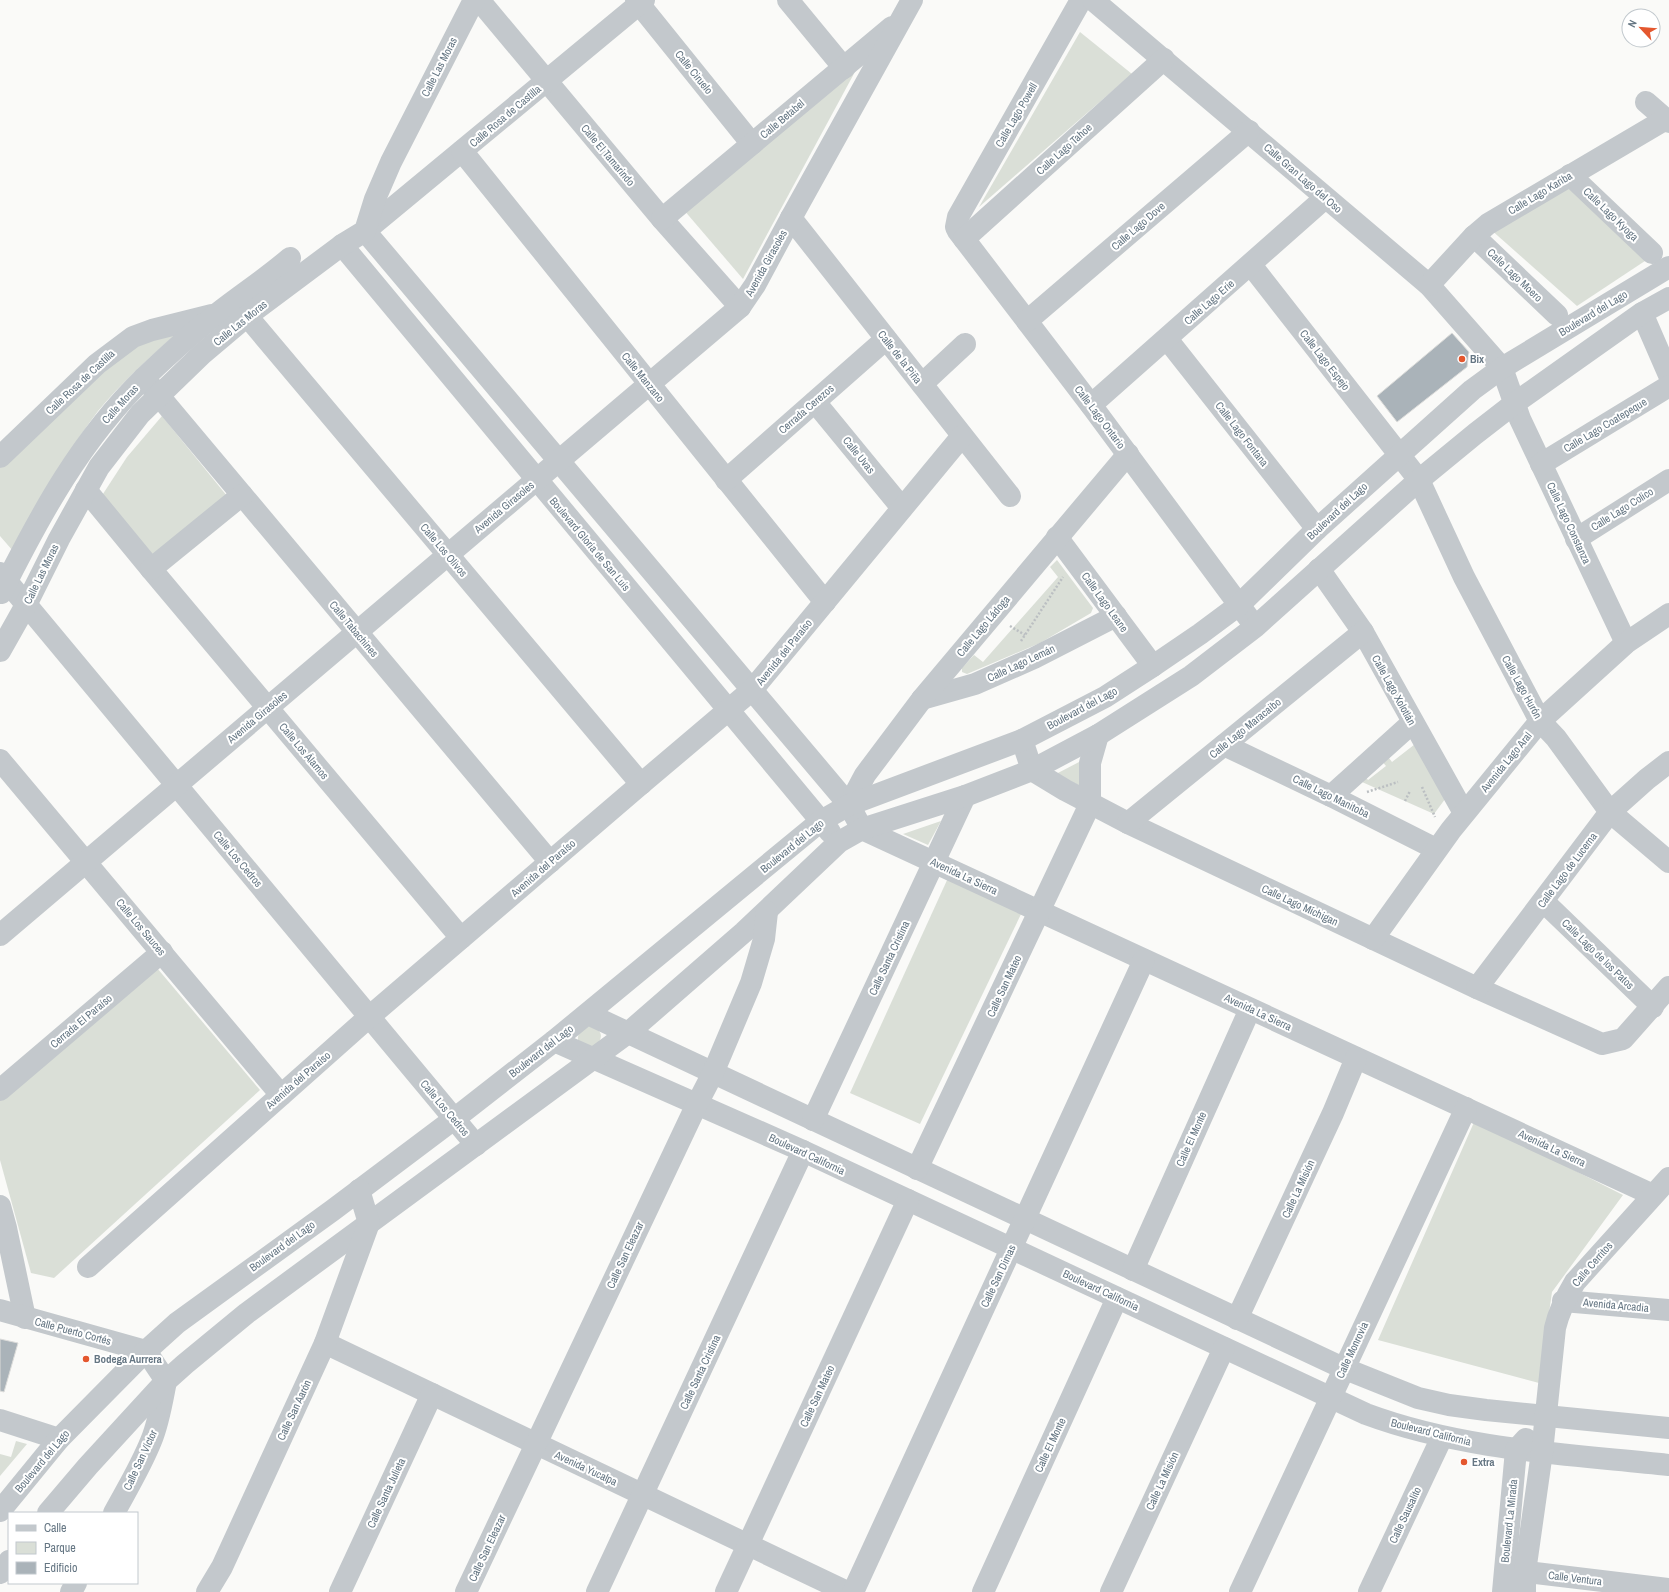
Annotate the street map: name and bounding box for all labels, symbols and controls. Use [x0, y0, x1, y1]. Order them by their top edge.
north arrow [1621, 8, 1661, 48]
text: N [1624, 18, 1640, 30]
street label: Calle Las Moras [418, 34, 460, 99]
street label: Calle Ciruelo [672, 47, 716, 97]
street label: Calle Lago Powell [992, 80, 1040, 150]
street label: Calle Rosa de Castilla [466, 82, 544, 150]
street label: Calle Betabel [757, 96, 807, 142]
street label: Calle Lago Tahoe [1033, 120, 1095, 178]
street label: Calle El Tamarindo [578, 121, 638, 189]
street label: Calle Gran Lago del Oso [1261, 140, 1345, 216]
street label: Calle Lago Kariba [1505, 168, 1575, 218]
street label: Calle Lago Kyoga [1581, 184, 1641, 244]
street label: Calle Lago Dove [1108, 199, 1168, 253]
street label: Avenida Girasoles [741, 227, 790, 300]
street label: Calle Lago Moero [1485, 245, 1545, 305]
street label: Calle Lago Erie [1181, 276, 1237, 328]
street label: Boulevard del Lago [1556, 287, 1630, 339]
street label: Calle Las Moras [210, 297, 270, 349]
street label: Calle Lago Espejo [1297, 327, 1353, 393]
street label: Calle de la Piña [875, 328, 925, 386]
street label: Calle Rosa de Castilla [43, 346, 117, 418]
street label: Calle Manzano [619, 349, 667, 405]
place label: Bix [1470, 352, 1484, 366]
marker: Bix [1457, 354, 1467, 364]
street label: Calle Moras [99, 381, 142, 427]
street label: Cerrada Cerezos [775, 381, 837, 437]
street label: Calle Lago Ontario [1072, 383, 1128, 451]
street label: Calle Lago Coatepeque [1561, 395, 1649, 455]
street label: Calle Lago Fontana [1212, 399, 1272, 469]
street label: Calle Uvas [840, 434, 878, 477]
street label: Avenida Girasoles [470, 478, 537, 537]
street label: Boulevard del Lago [1304, 479, 1370, 543]
street label: Calle Lago Constanza [1544, 480, 1594, 566]
street label: Calle Lago Colico [1588, 484, 1656, 534]
street label: Boulevard Gloria de San Luis [547, 494, 634, 594]
street label: Calle Los Olivos [418, 520, 471, 580]
street label: Calle Las Moras [20, 541, 62, 606]
street label: Calle Lago Leane [1079, 569, 1131, 635]
street label: Calle Lago Ládoga [953, 592, 1013, 660]
street label: Calle Tabachines [326, 598, 382, 660]
street label: Avenida del Paraíso [752, 616, 815, 689]
street label: Calle Lago Lemán [985, 641, 1057, 685]
street label: Calle Lago Xolotlán [1369, 652, 1419, 728]
street label: Calle Lago Hurón [1499, 653, 1545, 721]
street label: Boulevard del Lago [1044, 684, 1120, 732]
street label: Avenida Girasoles [223, 688, 290, 747]
street label: Calle Lago Maracaibo [1206, 695, 1284, 761]
street label: Calle Los Álamos [276, 720, 332, 783]
street label: Avenida Lago Aral [1477, 729, 1535, 796]
street label: Calle Lago Manitoba [1291, 771, 1371, 821]
street label: Boulevard del Lago [757, 816, 827, 876]
street label: Calle Los Cedros [210, 828, 266, 890]
street label: Calle Lago de Lucerna [1534, 830, 1600, 910]
street label: Avenida del Paraíso [507, 836, 578, 901]
street label: Avenida La Sierra [927, 854, 1000, 898]
street label: Calle Lago Míchigan [1260, 881, 1340, 929]
street label: Calle Los Sauces [113, 896, 169, 959]
street label: Calle Lago de los Patos [1559, 916, 1637, 992]
street label: Calle Santa Cristina [866, 918, 912, 998]
street label: Calle San Mateo [984, 953, 1024, 1019]
street label: Avenida La Sierra [1221, 990, 1294, 1034]
street label: Cerrada El Paraíso [47, 991, 115, 1051]
street label: Boulevard del Lago [506, 1022, 576, 1080]
street label: Avenida del Paraíso [262, 1048, 333, 1113]
street label: Calle Los Cedros [417, 1077, 473, 1139]
street label: Calle El Monte [1173, 1109, 1209, 1169]
street label: Avenida La Sierra [1515, 1126, 1588, 1170]
street label: Boulevard California [767, 1130, 847, 1178]
street label: Calle La Misión [1278, 1158, 1318, 1220]
street label: Boulevard del Lago [246, 1217, 318, 1275]
street label: Calle San Eleazar [603, 1219, 647, 1291]
street label: Calle Cerritos [1569, 1238, 1616, 1289]
street label: Calle San Dimas [977, 1242, 1019, 1310]
street label: Boulevard California [1061, 1266, 1141, 1314]
street label: Avenida Arcadia [1581, 1295, 1650, 1315]
street label: Calle Puerto Cortés [33, 1314, 113, 1348]
street label: Calle Monrovia [1333, 1320, 1371, 1380]
street label: Calle Santa Cristina [677, 1332, 723, 1412]
place label: Bodega Aurrera [94, 1352, 162, 1366]
marker: Bodega Aurrera [81, 1354, 91, 1364]
street label: Calle San Mateo [797, 1363, 837, 1429]
street label: Calle San Aarón [274, 1378, 314, 1442]
street label: Calle El Monte [1031, 1415, 1069, 1475]
street label: Boulevard California [1389, 1415, 1473, 1449]
street label: Boulevard del Lago [12, 1427, 72, 1495]
street label: Calle San Víctor [120, 1428, 160, 1492]
street label: Avenida Yucalpa [552, 1447, 620, 1489]
street label: Calle La Misión [1142, 1450, 1182, 1512]
place label: Extra [1472, 1455, 1495, 1469]
street label: Calle Santa Julieta [364, 1456, 408, 1530]
marker: Extra [1459, 1457, 1469, 1467]
street label: Boulevard La Mirada [1498, 1479, 1520, 1563]
street label: Calle Sausalito [1386, 1485, 1424, 1545]
legend [8, 1512, 138, 1584]
street label: Calle San Eleazar [465, 1512, 509, 1584]
text: Calle [44, 1520, 66, 1536]
text: Parque [44, 1540, 76, 1556]
text: Edificio [44, 1560, 77, 1576]
street label: Calle Ventura [1547, 1568, 1603, 1588]

